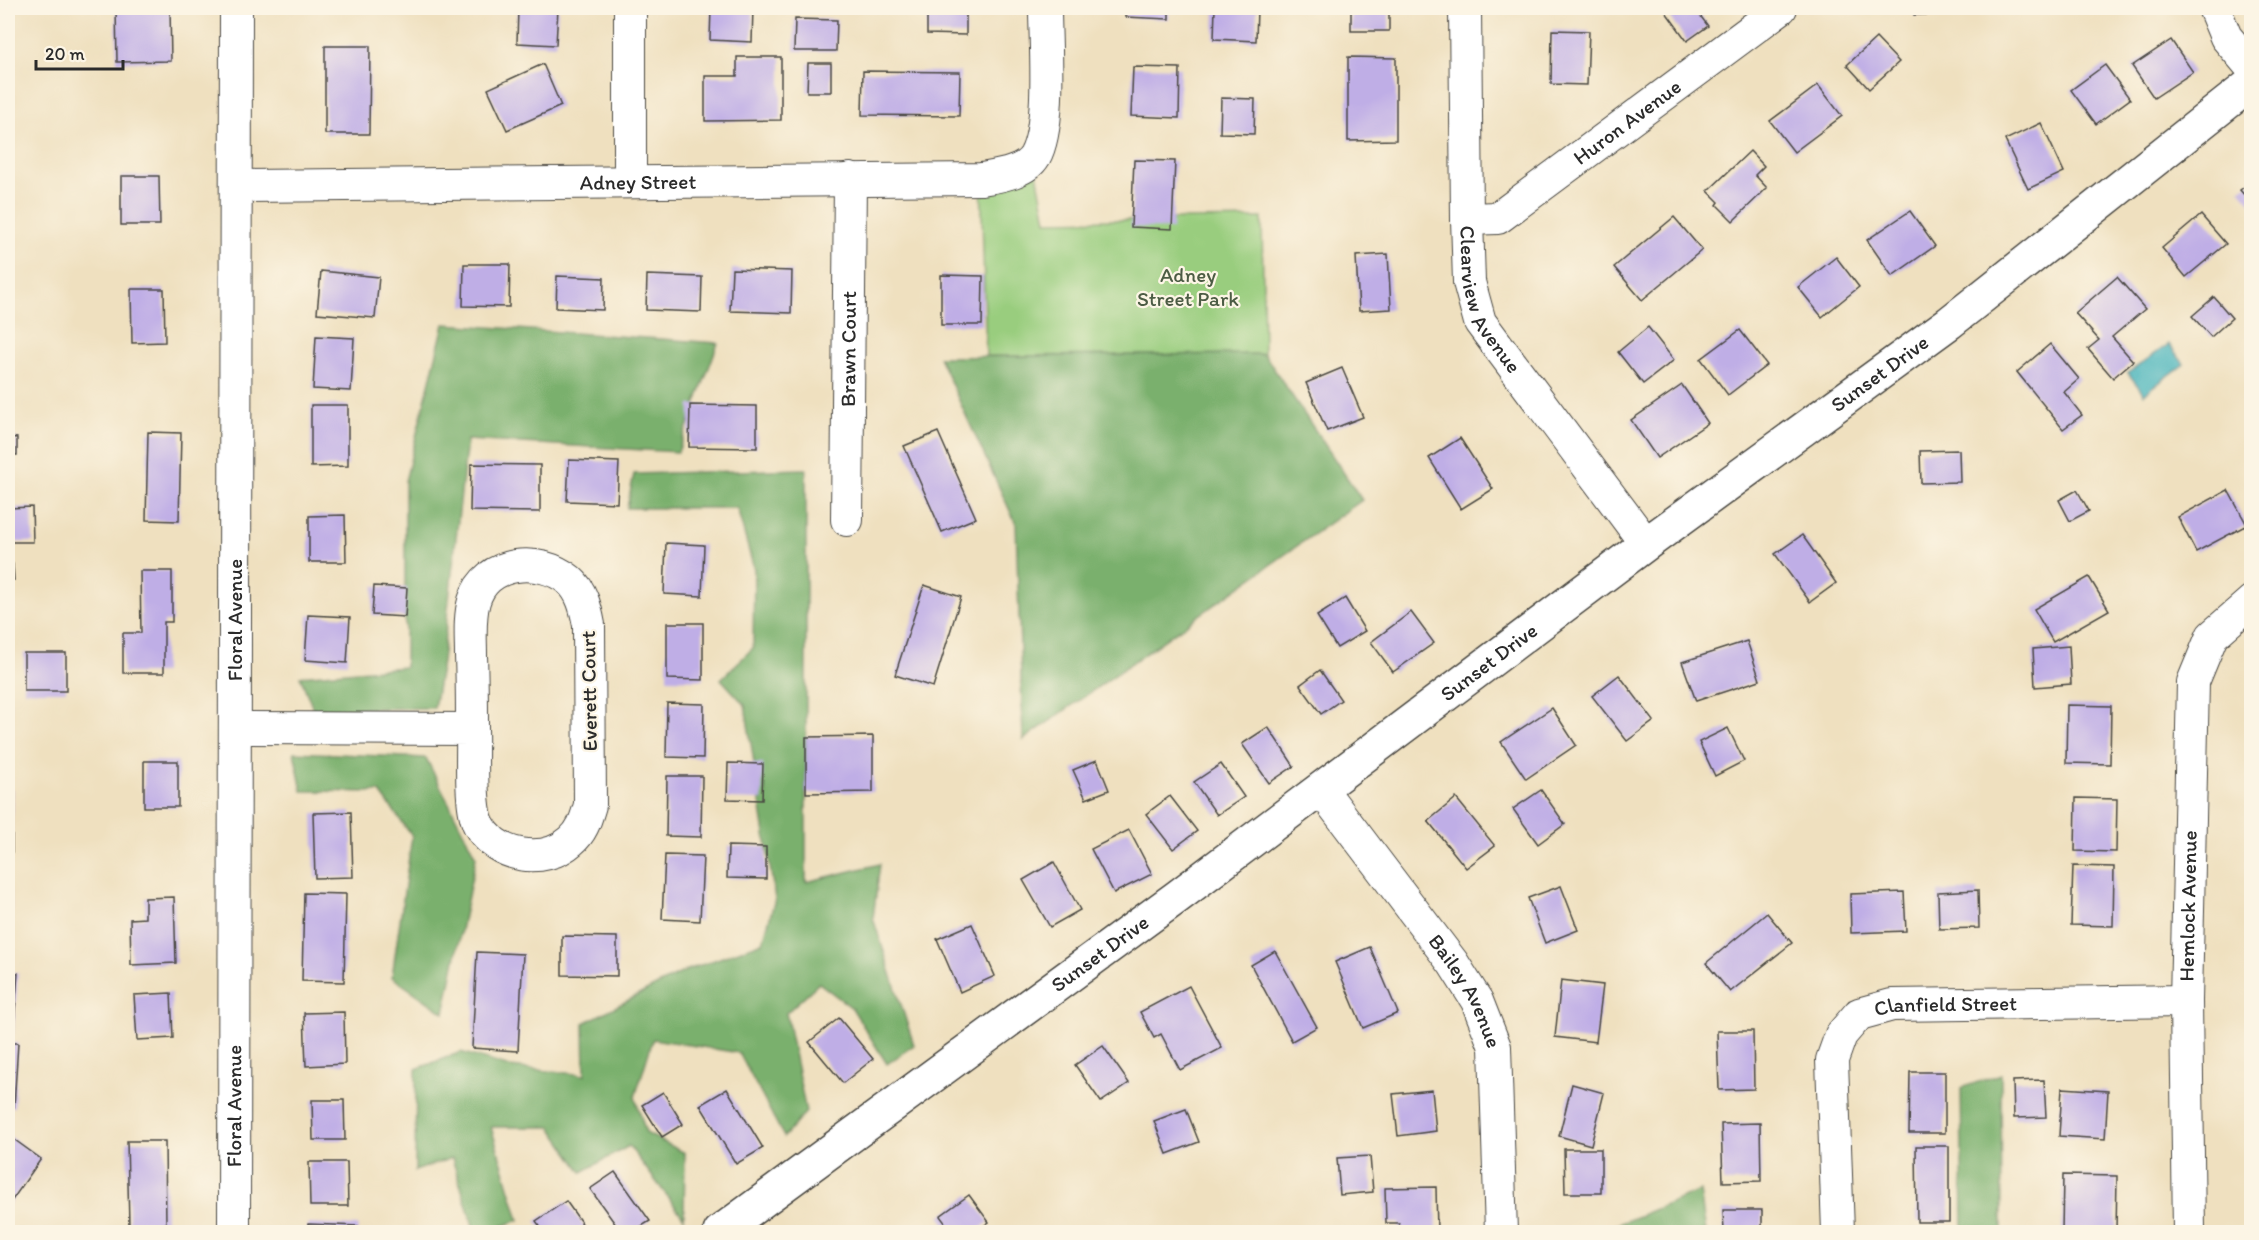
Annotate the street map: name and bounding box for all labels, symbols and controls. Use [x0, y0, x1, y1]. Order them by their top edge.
scale bar [36, 33, 123, 71]
text: 20 m [45, 43, 85, 65]
street label: Huron Avenue [1568, 74, 1686, 170]
street label: Adney Street [580, 169, 696, 195]
street label: Clearview Avenue [1455, 225, 1527, 378]
park label: Adney Street Park [1137, 262, 1239, 311]
street label: Brawn Court [835, 291, 861, 407]
street label: Sunset Drive [1826, 329, 1933, 417]
street label: Floral Avenue [222, 559, 247, 681]
street label: Sunset Drive [1435, 617, 1542, 706]
street label: Everett Court [575, 630, 602, 752]
street label: Hemlock Avenue [2173, 830, 2202, 982]
street label: Sunset Drive [1046, 909, 1153, 997]
street label: Bailey Avenue [1423, 929, 1507, 1051]
street label: Clanfield Street [1871, 990, 2017, 1021]
street label: Floral Avenue [221, 1045, 246, 1167]

